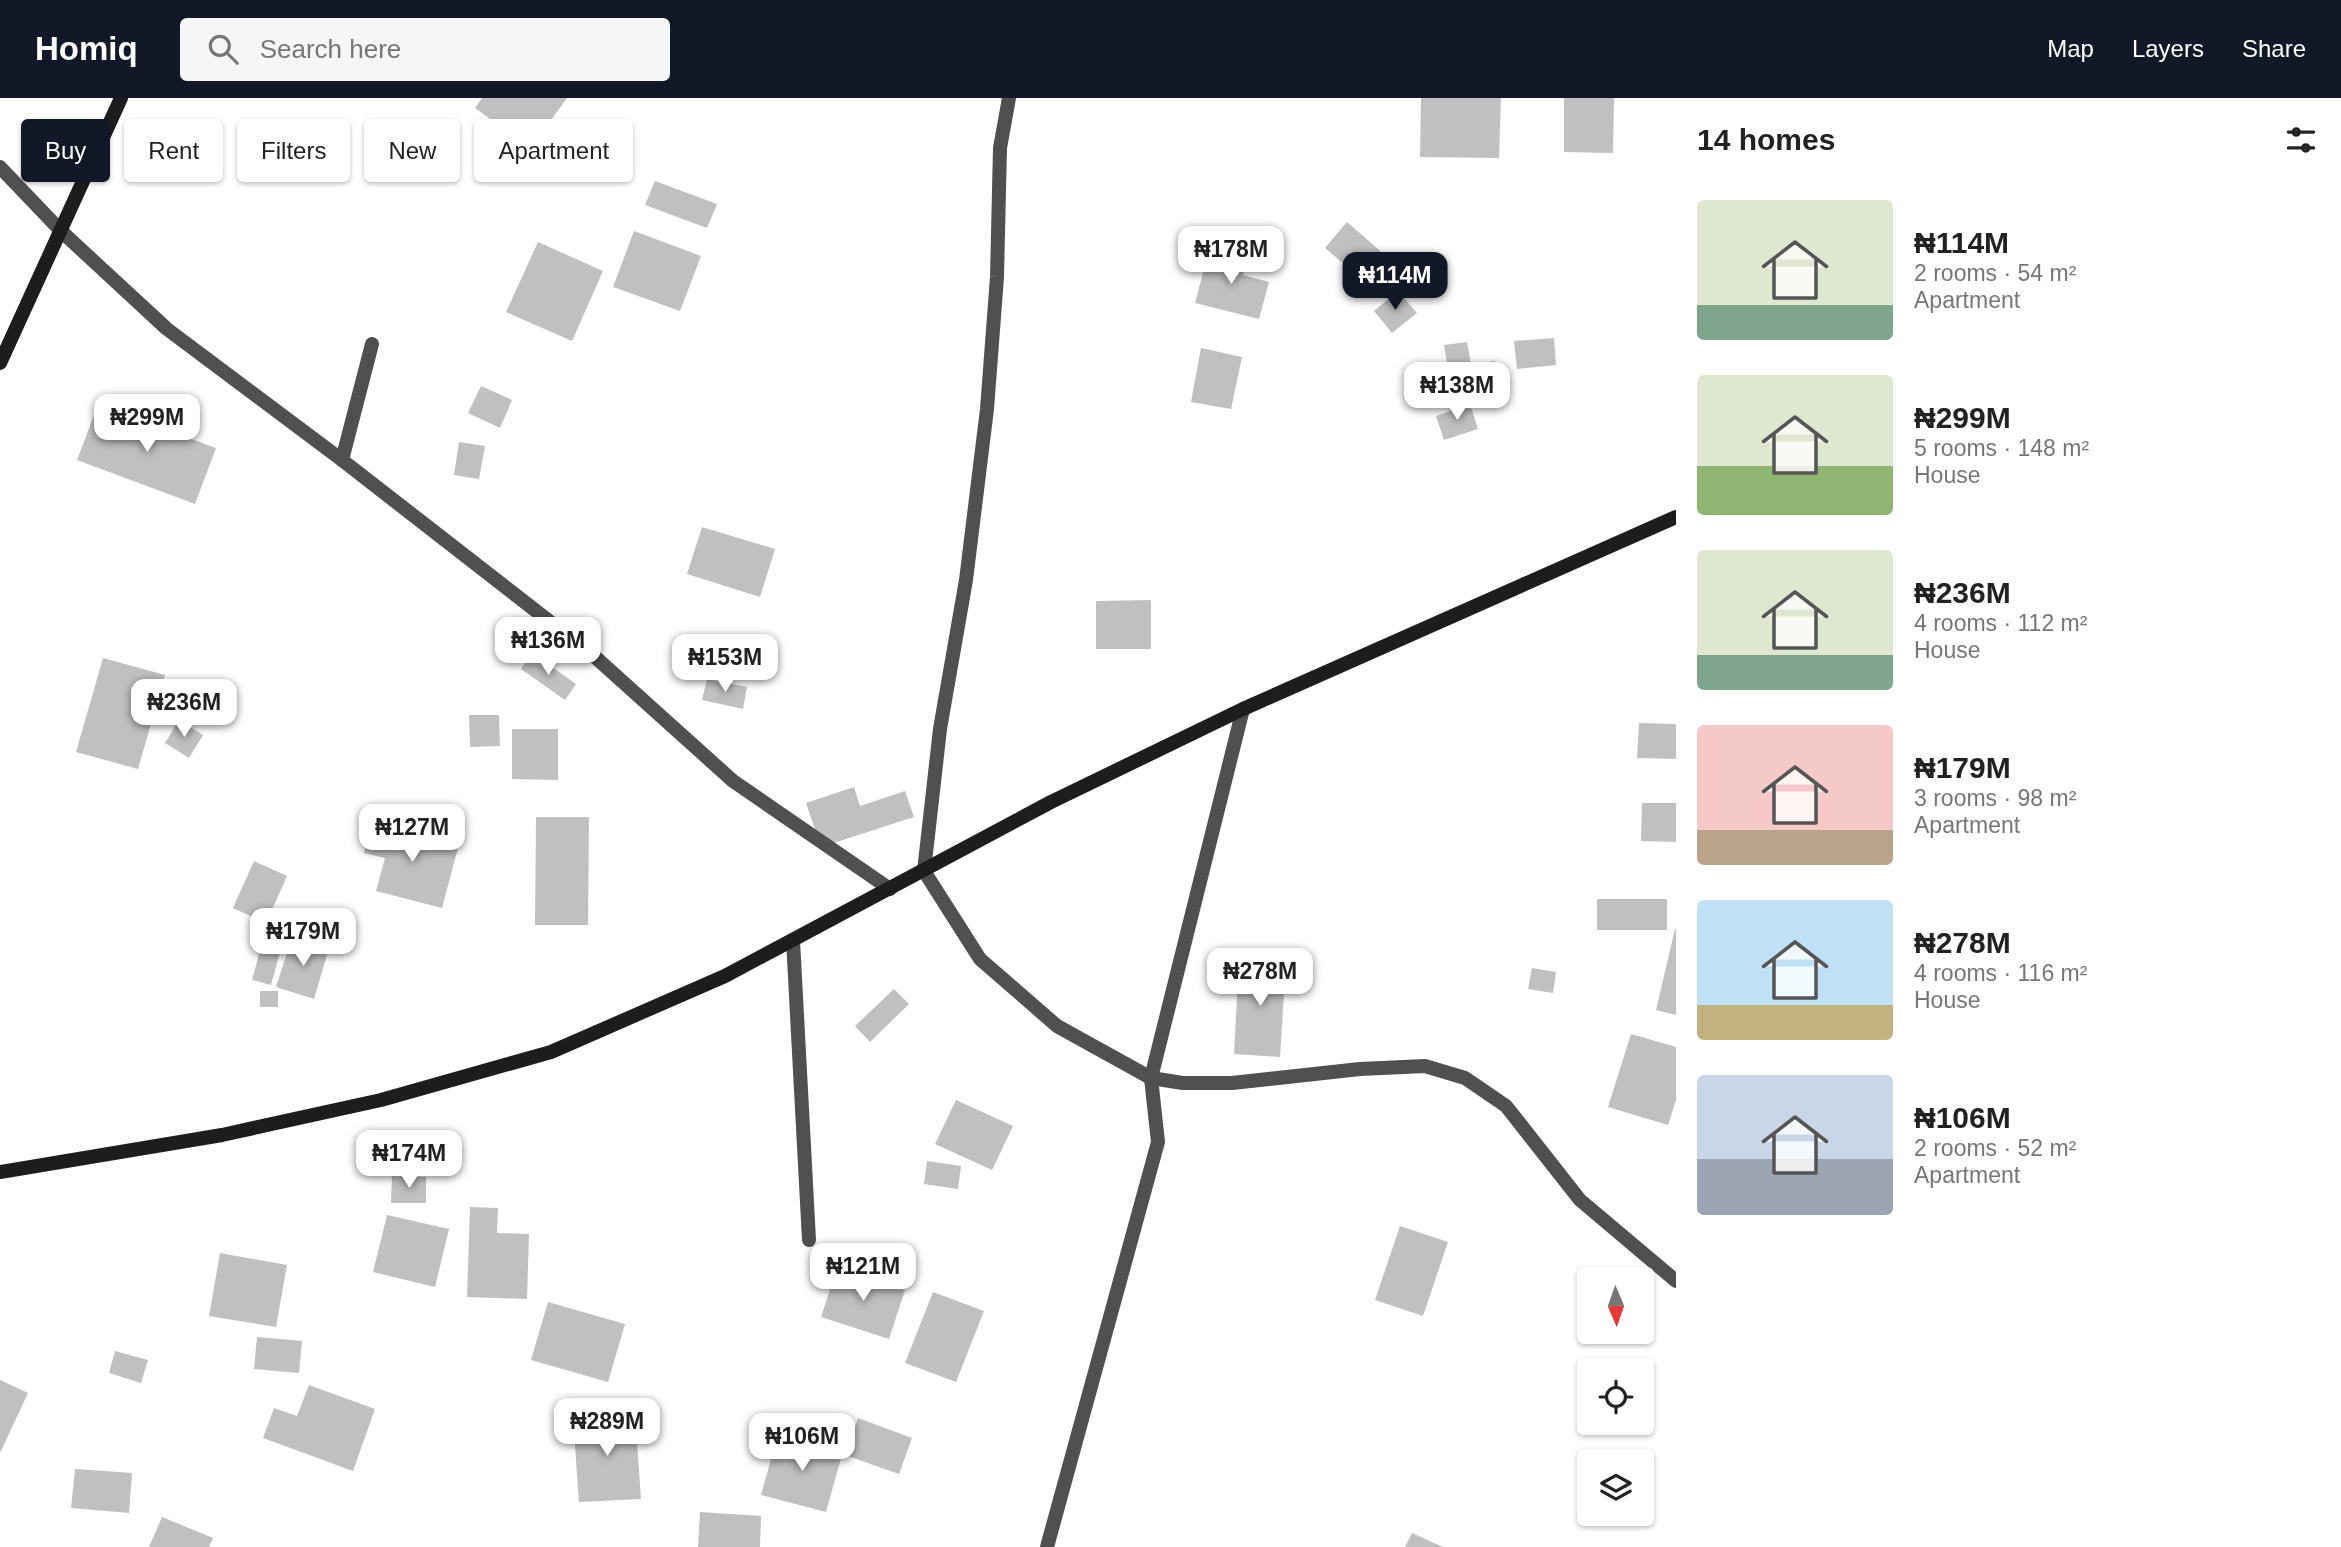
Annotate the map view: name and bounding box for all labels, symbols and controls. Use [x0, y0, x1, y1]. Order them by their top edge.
search box [180, 18, 670, 81]
text: Homiq [35, 30, 138, 67]
icon: search [204, 30, 242, 68]
text: Search here [260, 34, 401, 64]
text: Map [2047, 35, 2094, 62]
text: Layers [2132, 35, 2204, 62]
text: Share [2242, 35, 2306, 62]
chip: Buy [21, 119, 110, 182]
chip: Rent [124, 119, 223, 182]
chip: Filters [237, 119, 350, 182]
chip: New [364, 119, 460, 182]
chip: Apartment [474, 119, 633, 182]
icon: filters [2282, 121, 2320, 159]
text: 14 homes [1697, 123, 1835, 156]
pin: ₦178M [1182, 226, 1280, 286]
text: ₦114M [1914, 226, 2009, 259]
icon: home [1753, 228, 1837, 312]
text: ₦178M [1194, 236, 1268, 262]
pin: ₦114M [1346, 252, 1444, 312]
text: 2 rooms · 54 m² [1914, 260, 2076, 286]
text: ₦114M [1359, 262, 1431, 288]
text: Apartment [1914, 287, 2020, 313]
pin: ₦138M [1408, 362, 1506, 422]
text: ₦138M [1420, 372, 1494, 398]
pin: ₦299M [98, 394, 196, 454]
text: ₦299M [1914, 401, 2011, 434]
icon: home [1753, 403, 1837, 487]
text: ₦299M [110, 404, 184, 430]
text: 5 rooms · 148 m² [1914, 435, 2089, 461]
text: House [1914, 462, 1980, 488]
text: ₦236M [1914, 576, 2011, 609]
icon: home [1753, 578, 1837, 662]
text: 4 rooms · 112 m² [1914, 610, 2087, 636]
pin: ₦136M [499, 618, 597, 677]
text: ₦136M [511, 627, 585, 653]
pin: ₦153M [676, 634, 774, 694]
text: House [1914, 637, 1980, 663]
text: ₦153M [688, 644, 762, 670]
pin: ₦236M [135, 680, 233, 739]
text: ₦236M [147, 689, 221, 715]
text: ₦179M [1914, 751, 2011, 784]
icon: home [1753, 753, 1837, 837]
text: 3 rooms · 98 m² [1914, 785, 2076, 811]
pin: ₦127M [363, 804, 461, 864]
text: Apartment [1914, 812, 2020, 838]
text: ₦127M [375, 814, 449, 840]
pin: ₦179M [254, 908, 352, 968]
text: ₦179M [266, 918, 340, 944]
text: ₦278M [1914, 926, 2011, 959]
icon: home [1753, 928, 1837, 1012]
pin: ₦278M [1211, 948, 1309, 1008]
text: ₦278M [1223, 958, 1297, 984]
text: 4 rooms · 116 m² [1914, 960, 2087, 986]
text: House [1914, 987, 1980, 1013]
text: ₦106M [1914, 1101, 2011, 1134]
icon: home [1753, 1103, 1837, 1187]
pin: ₦174M [360, 1130, 458, 1190]
text: 2 rooms · 52 m² [1914, 1135, 2076, 1161]
text: ₦174M [372, 1140, 446, 1166]
text: Apartment [1914, 1162, 2020, 1188]
pin: ₦121M [814, 1244, 912, 1303]
text: ₦121M [826, 1253, 900, 1279]
north arrow [1577, 1267, 1654, 1344]
map controls [1577, 1267, 1654, 1526]
button: locate [1577, 1358, 1654, 1435]
pin: ₦289M [558, 1398, 656, 1458]
text: ₦289M [570, 1408, 644, 1434]
pin: ₦106M [753, 1414, 851, 1473]
text: ₦106M [765, 1423, 839, 1449]
button: layers [1577, 1449, 1654, 1526]

